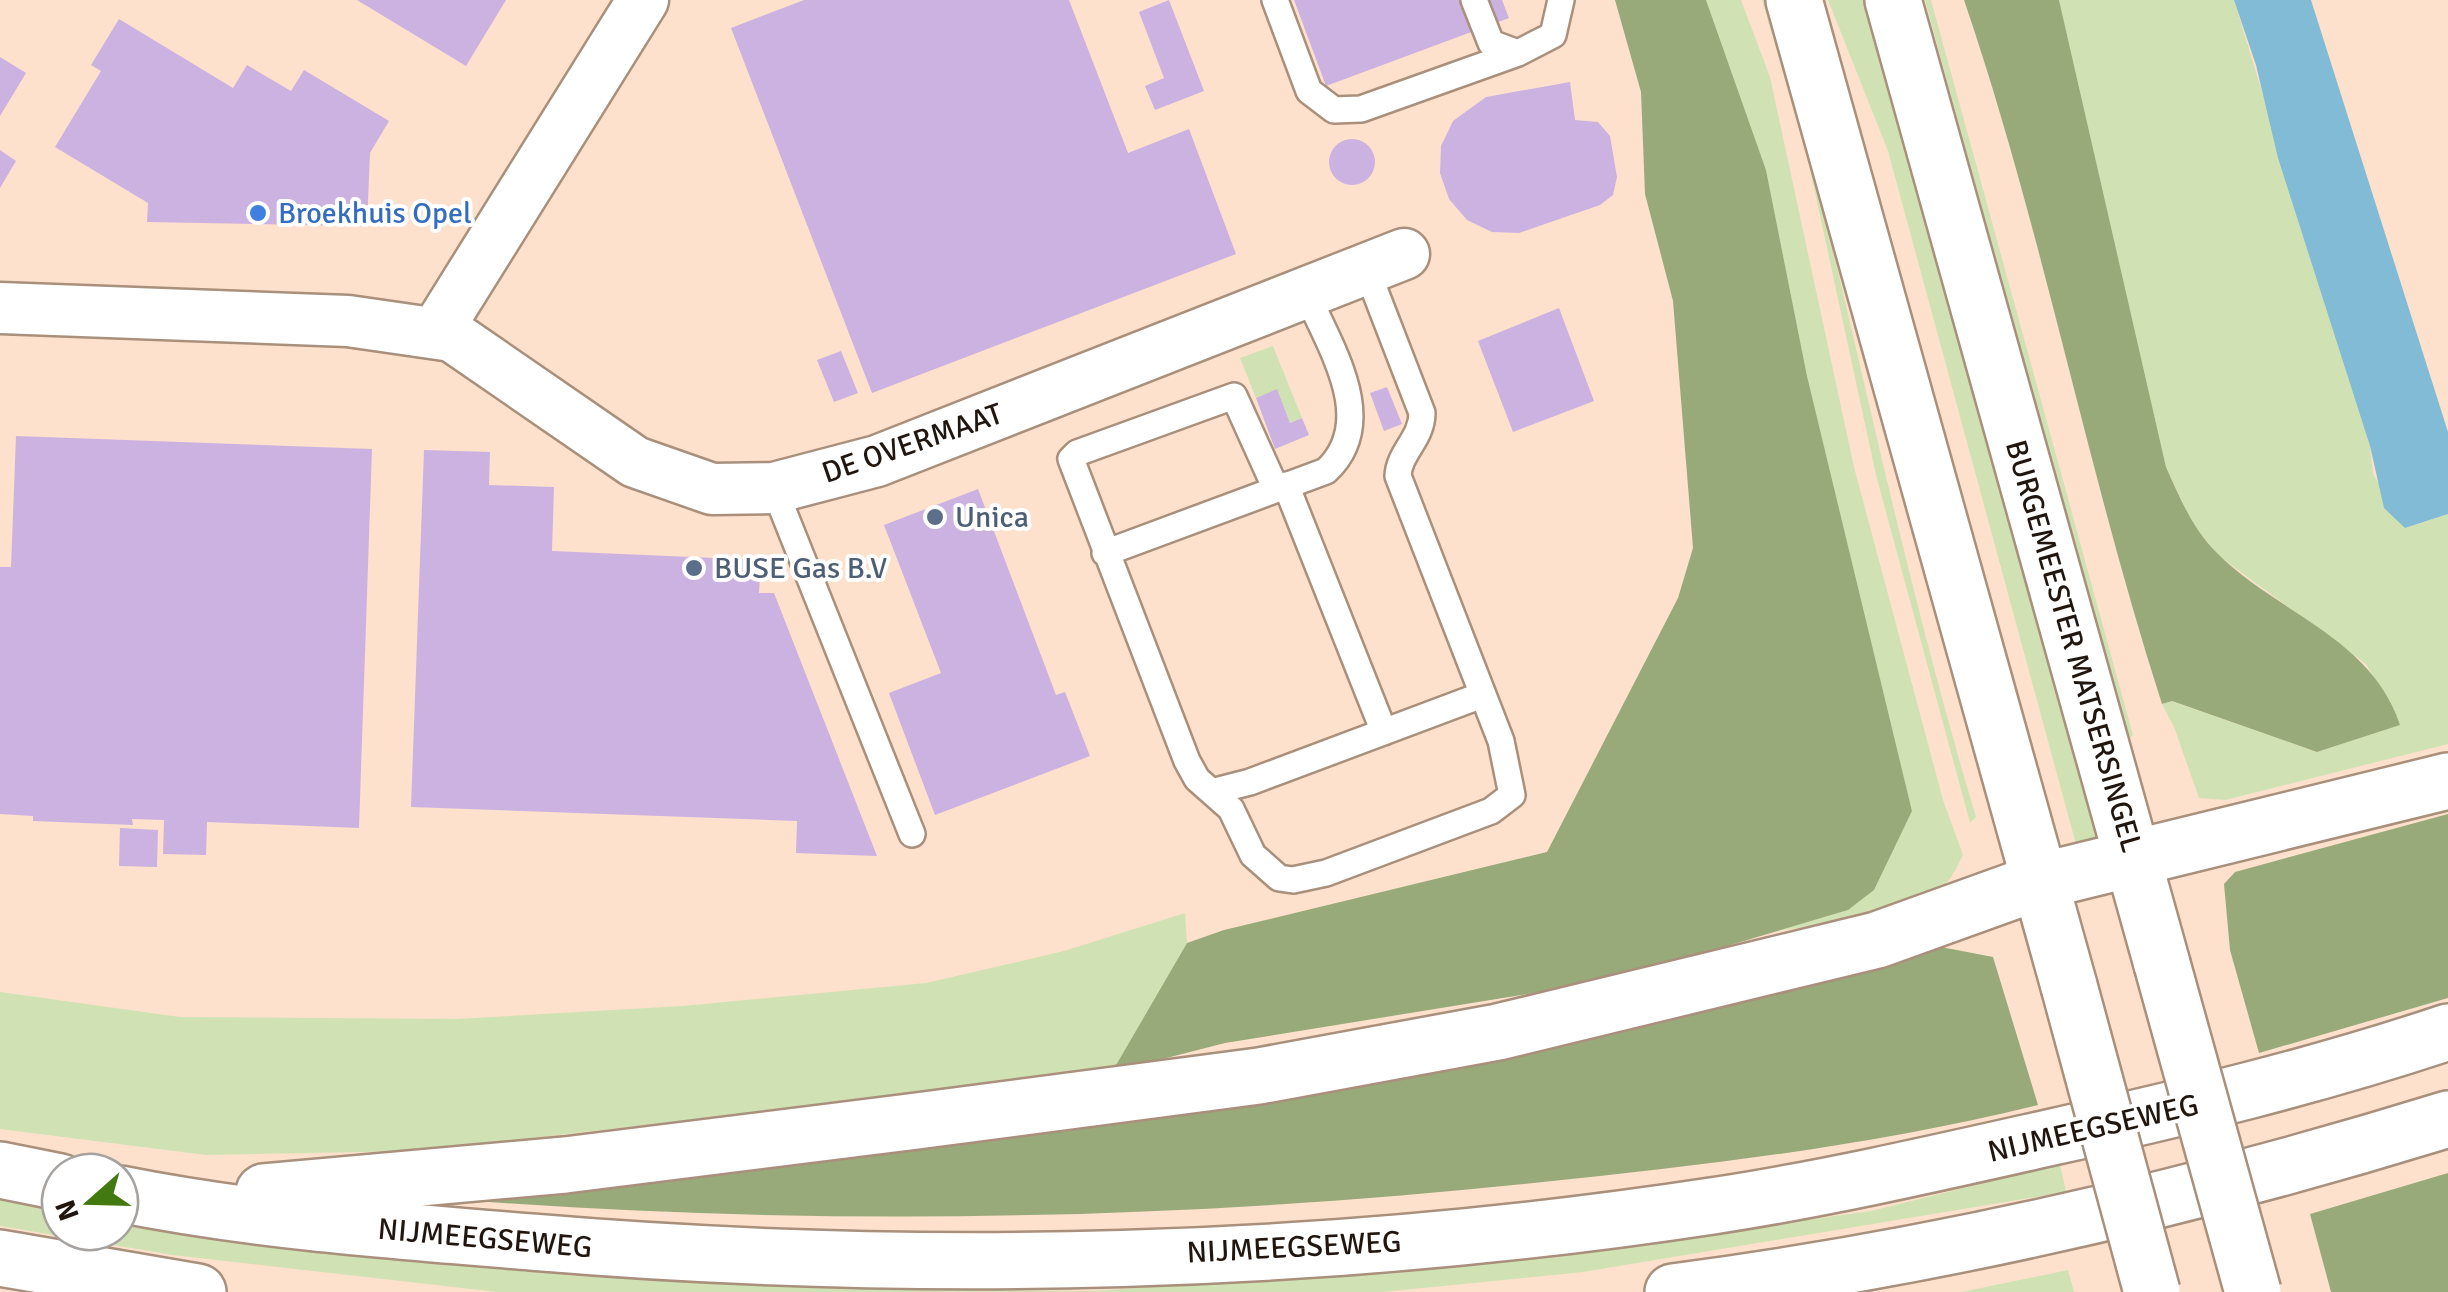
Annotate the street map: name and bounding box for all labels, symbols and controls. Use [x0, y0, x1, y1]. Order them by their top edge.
place label: Broekhuis Opel [278, 195, 472, 232]
marker: Broekhuis Opel [247, 202, 269, 224]
street label: DE OVERMAAT [817, 395, 1008, 492]
street label: BURGEMEESTER MATSERSINGEL [1997, 436, 2150, 857]
place label: Unica [955, 499, 1029, 536]
marker: Unica [924, 506, 946, 528]
place label: BUSE Gas B.V [714, 550, 887, 587]
marker: BUSE Gas B.V [683, 557, 705, 579]
street label: NIJMEEGSEWEG [1984, 1086, 2202, 1171]
north arrow [40, 1152, 140, 1252]
text: N [48, 1195, 87, 1225]
street label: NIJMEEGSEWEG [376, 1211, 594, 1266]
street label: NIJMEEGSEWEG [1186, 1223, 1402, 1272]

